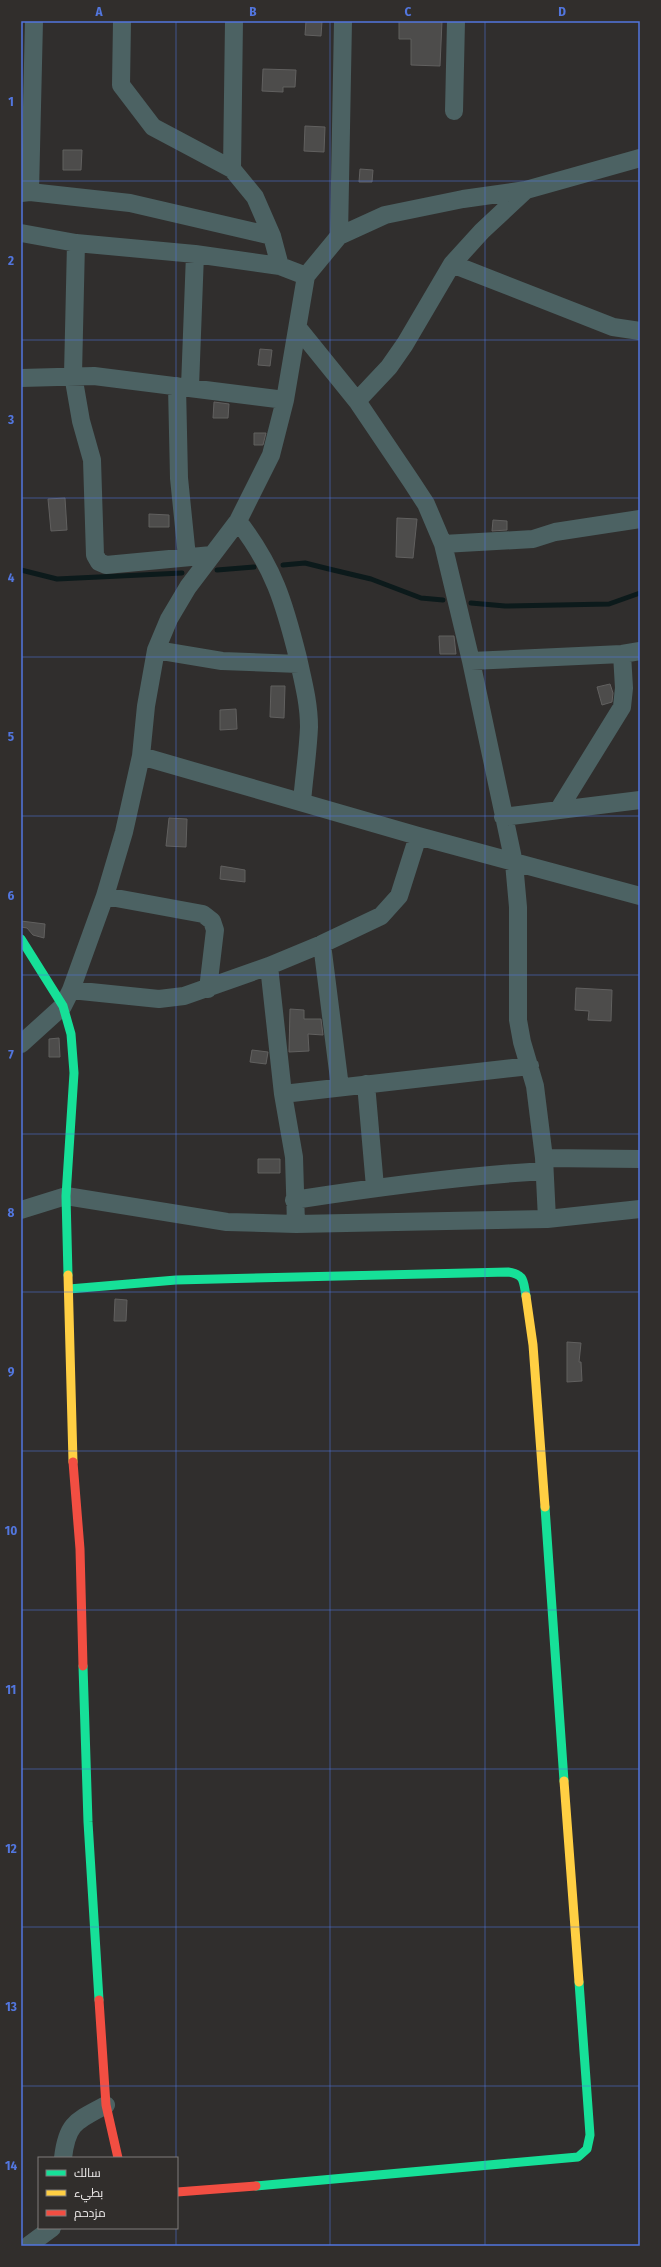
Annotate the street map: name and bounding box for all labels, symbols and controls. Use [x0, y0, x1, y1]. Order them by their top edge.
text: A [94, 4, 103, 19]
text: B [249, 4, 257, 19]
text: C [405, 4, 412, 19]
text: D [558, 4, 566, 19]
text: 1 [8, 94, 14, 109]
text: 2 [7, 253, 14, 268]
text: 3 [7, 412, 14, 427]
text: 4 [8, 570, 15, 585]
text: 5 [8, 729, 14, 744]
text: 6 [8, 888, 15, 903]
text: 7 [8, 1047, 14, 1062]
text: 8 [8, 1205, 15, 1220]
text: 9 [8, 1364, 15, 1379]
text: 10 [5, 1523, 17, 1538]
text: 11 [6, 1682, 16, 1697]
text: 12 [5, 1841, 17, 1856]
text: 13 [5, 1999, 17, 2014]
legend [38, 2157, 178, 2229]
text: 14 [5, 2158, 17, 2173]
text: سالك [74, 2166, 101, 2180]
text: بطيء [74, 2186, 103, 2203]
text: مزدحم [74, 2206, 106, 2221]

